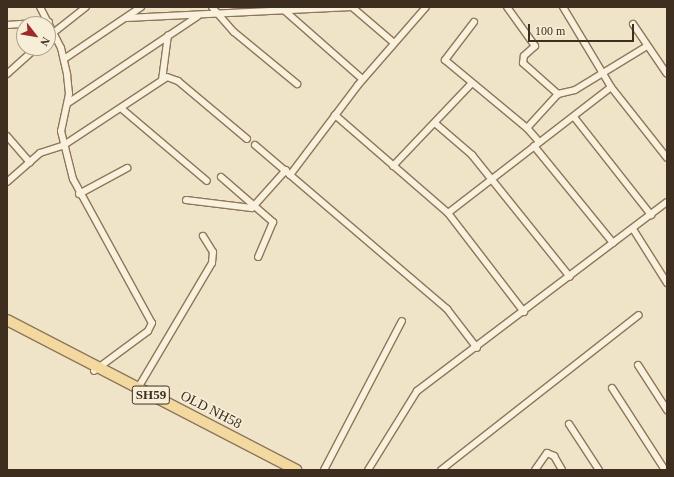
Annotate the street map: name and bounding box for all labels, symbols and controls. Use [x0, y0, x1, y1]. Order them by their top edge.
north arrow [16, 16, 56, 56]
scale bar [530, 16, 636, 42]
text: 100 m [535, 24, 565, 38]
text: N [38, 35, 53, 48]
road number: SH59 [131, 384, 171, 406]
street label: OLD NH58 [178, 387, 244, 433]

